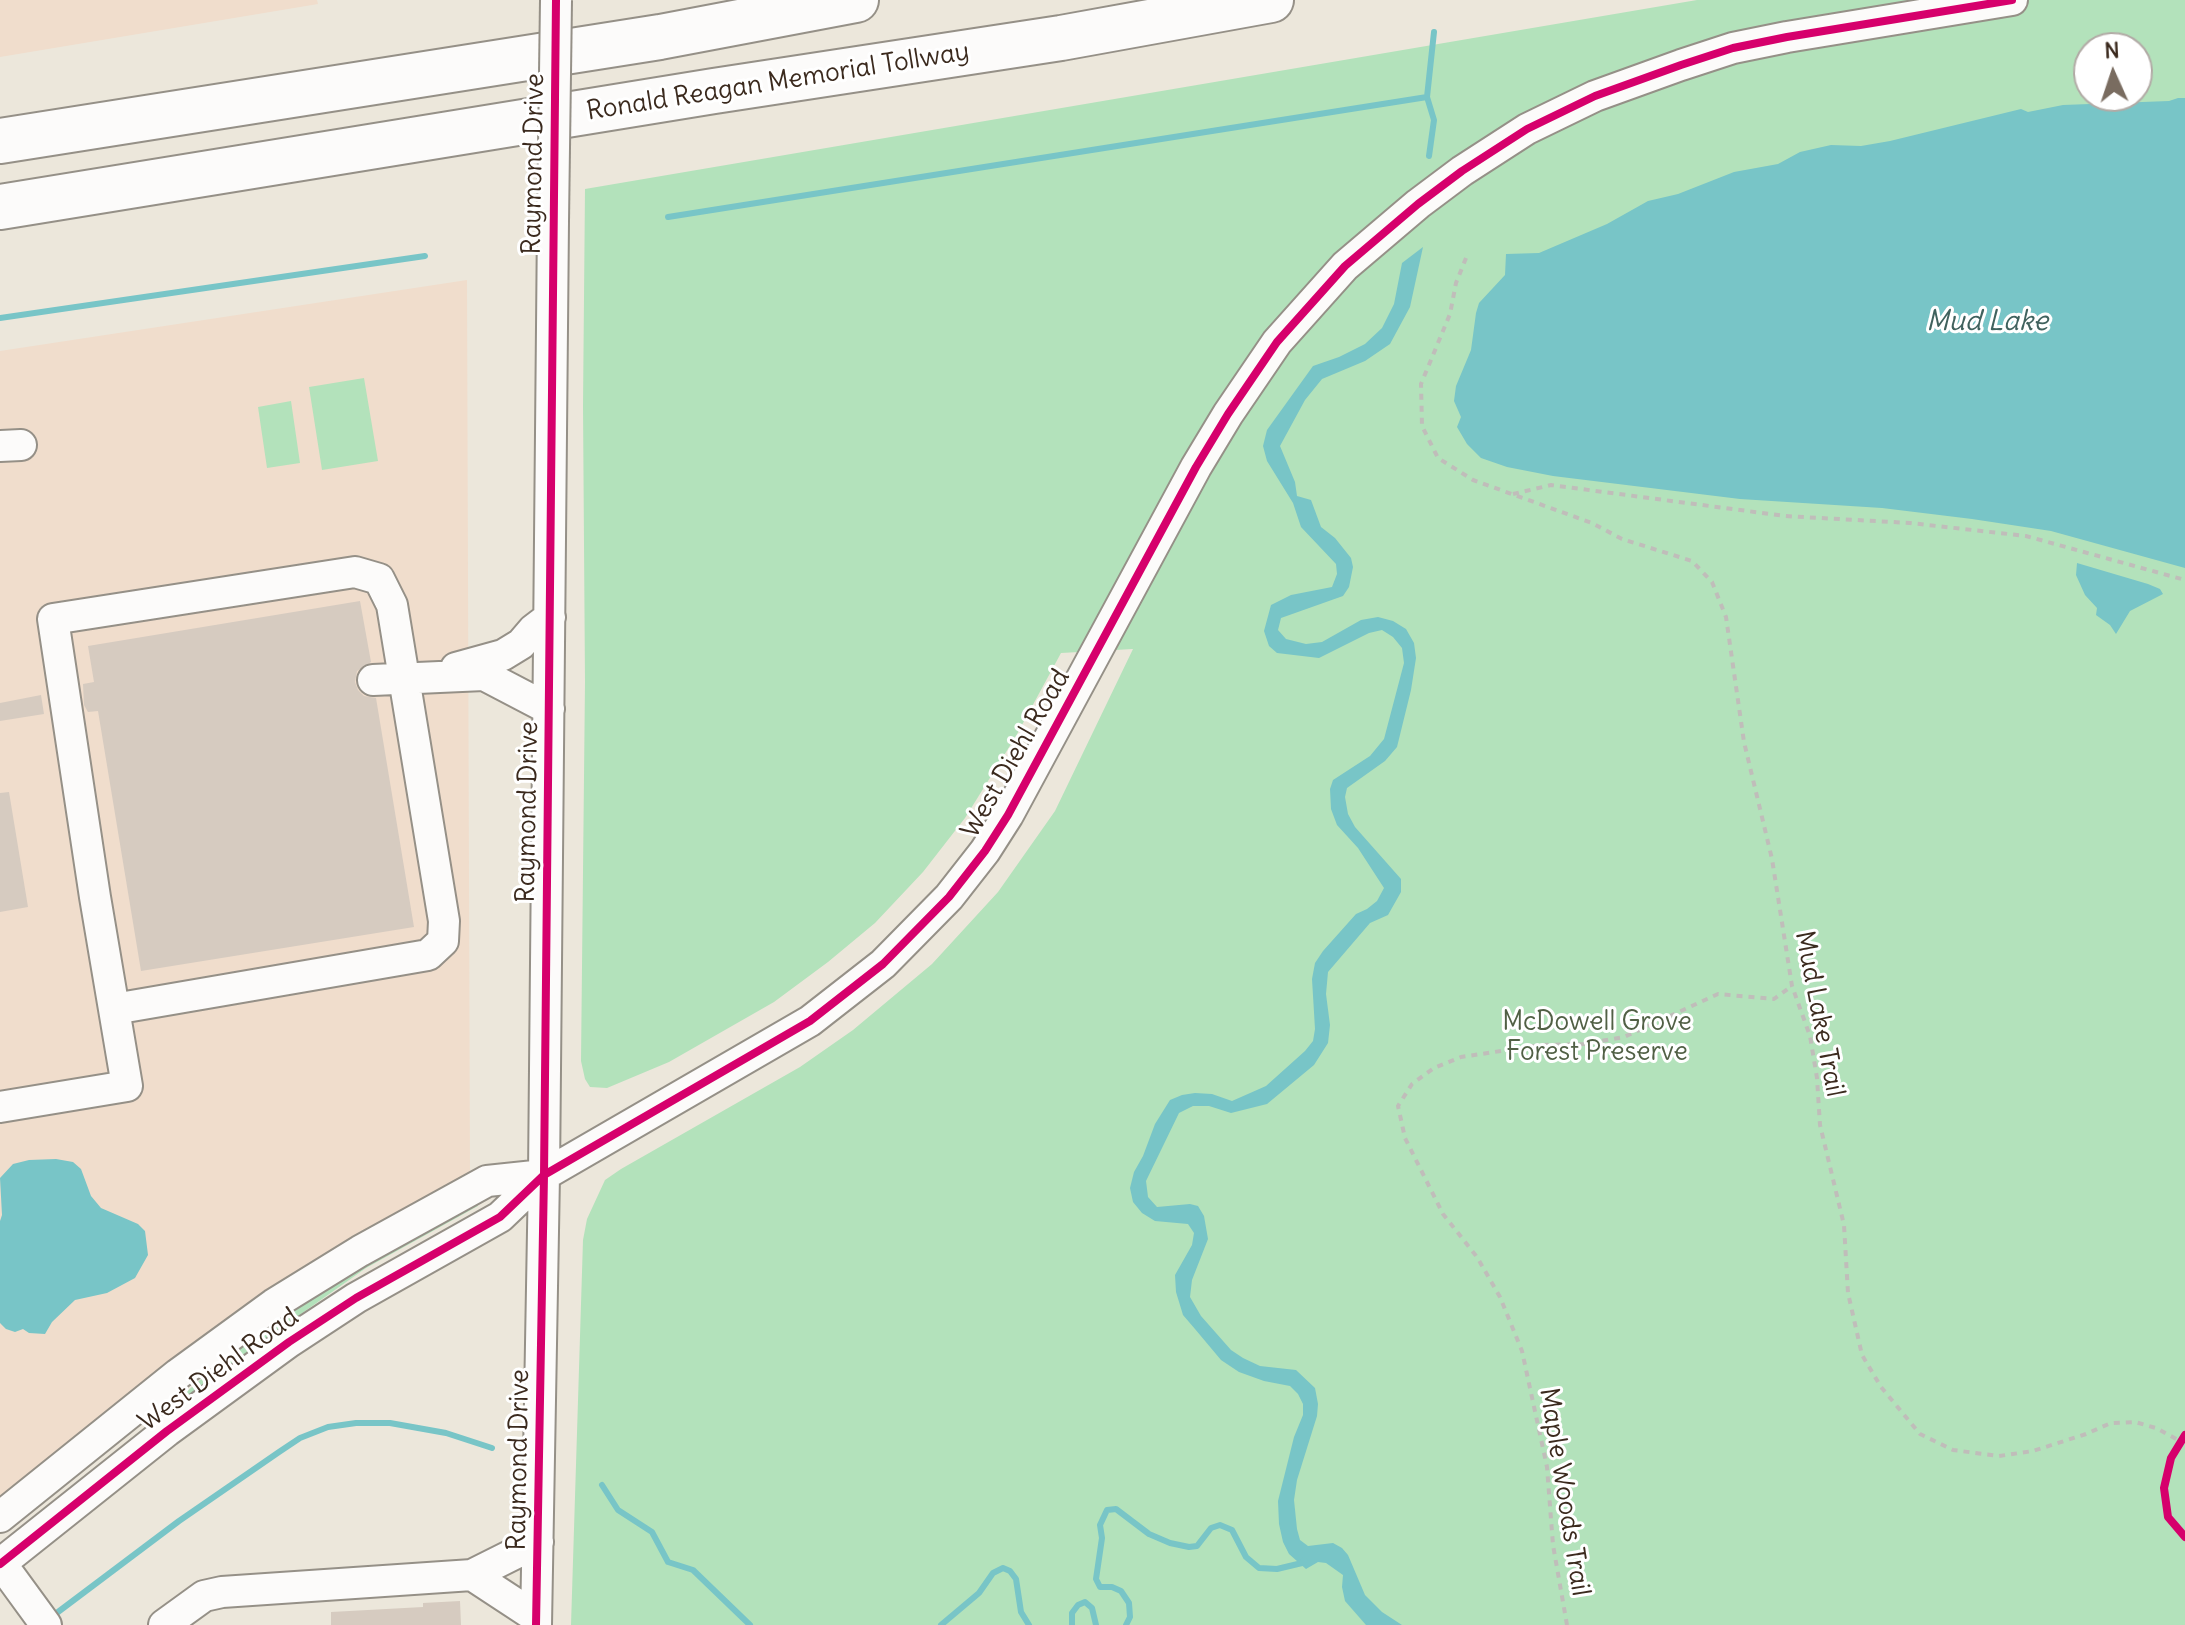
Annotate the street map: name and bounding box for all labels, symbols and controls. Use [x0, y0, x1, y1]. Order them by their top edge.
north arrow [2073, 32, 2153, 112]
street label: Ronald Reagan Memorial Tollway [584, 36, 972, 128]
text: N [2104, 36, 2120, 64]
street label: Raymond Drive [517, 73, 551, 255]
water label: Mud Lake [1926, 305, 2048, 339]
street label: West Diehl Road [955, 664, 1077, 844]
street label: Raymond Drive [511, 721, 545, 903]
street label: Mud Lake Trail [1788, 928, 1850, 1100]
park label: McDowell Grove Forest Preserve [1502, 1007, 1692, 1068]
street label: West Diehl Road [133, 1302, 305, 1438]
street label: Raymond Drive [502, 1369, 536, 1551]
street label: Maple Woods Trail [1532, 1386, 1596, 1598]

